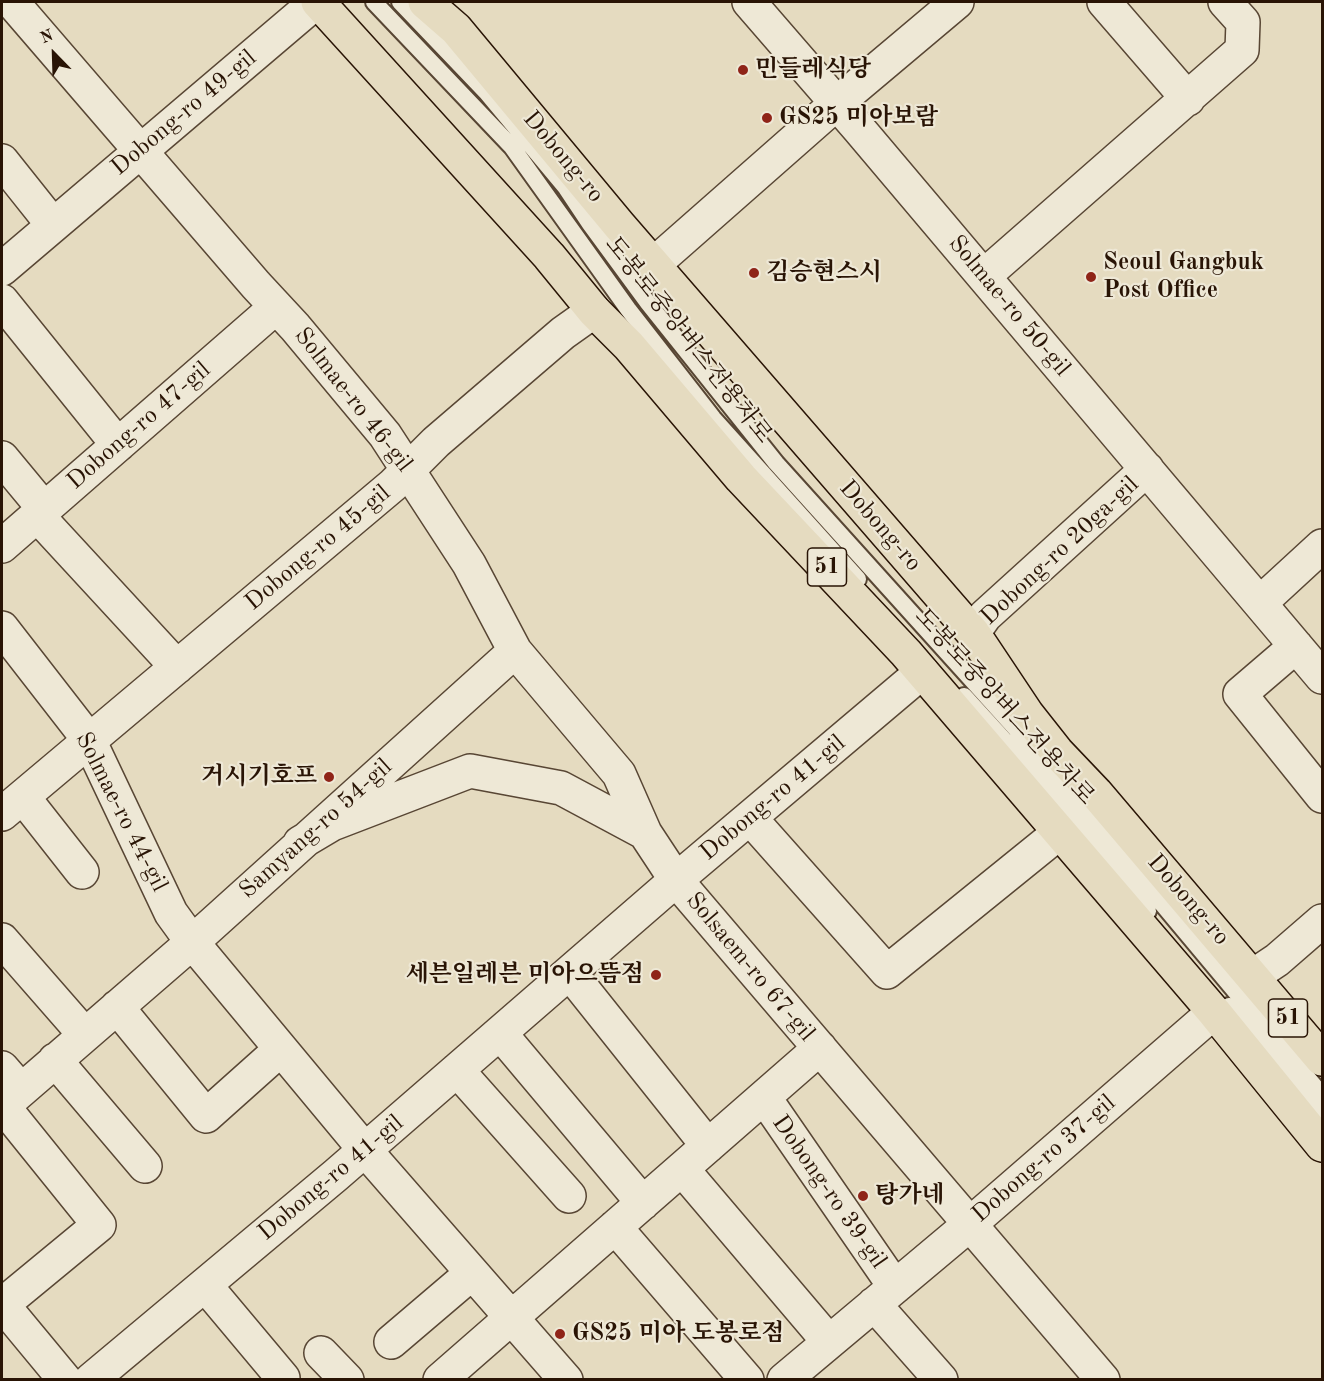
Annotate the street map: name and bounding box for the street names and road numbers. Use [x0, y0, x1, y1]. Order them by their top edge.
street label: Dobong-ro 49-gil [106, 44, 262, 182]
street label: Dobong-ro [516, 105, 610, 209]
street label: Solmae-ro 50-gil [942, 230, 1076, 382]
street label: 도봉로중앙버스전용차로 [598, 231, 778, 449]
street label: Solmae-ro 46-gil [288, 322, 418, 478]
street label: Dobong-ro 47-gil [61, 356, 217, 496]
street label: Dobong-ro 20ga-gil [975, 470, 1145, 632]
street label: Dobong-ro [833, 475, 927, 577]
street label: Dobong-ro 45-gil [240, 479, 396, 617]
road number: 51 [808, 548, 846, 586]
street label: 도봉로중앙버스전용차로 [908, 603, 1100, 811]
street label: Solmae-ro 44-gil [68, 727, 174, 897]
street label: Dobong-ro 41-gil [695, 729, 851, 867]
street label: Samyang-ro 54-gil [234, 753, 398, 905]
street label: Dobong-ro [1141, 849, 1235, 951]
street label: Solsaem-ro 67-gil [679, 887, 821, 1047]
road number: 51 [1268, 999, 1308, 1037]
street label: Dobong-ro 37-gil [966, 1089, 1122, 1229]
street label: Dobong-ro 41-gil [253, 1109, 409, 1247]
street label: Dobong-ro 39-gil [765, 1110, 893, 1274]

